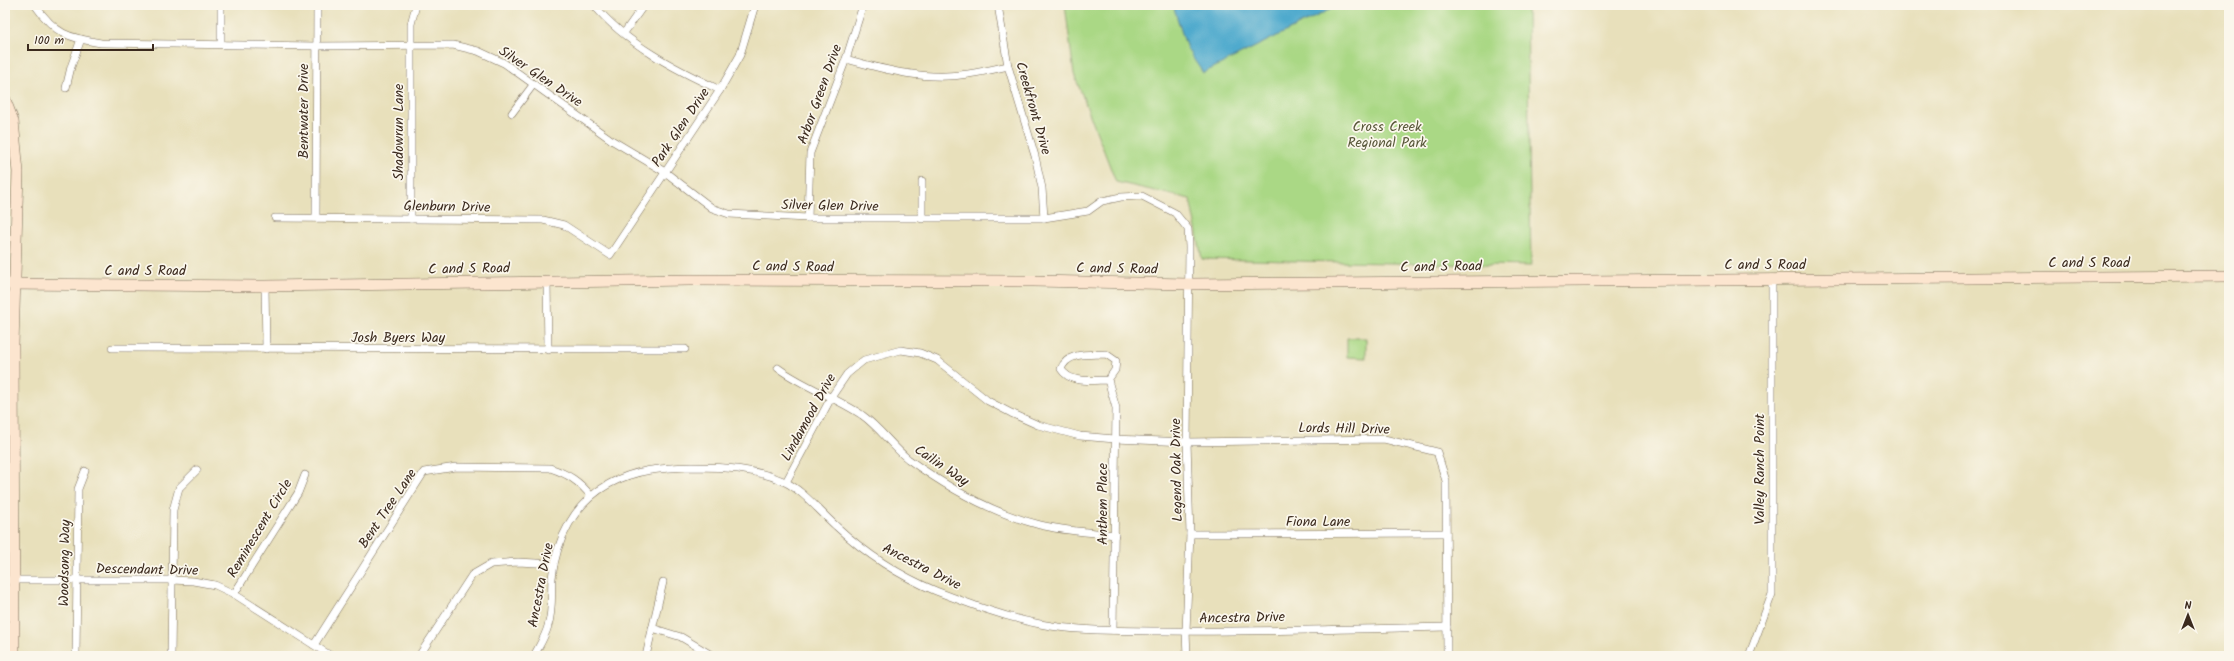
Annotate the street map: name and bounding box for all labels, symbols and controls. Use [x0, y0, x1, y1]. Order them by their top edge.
scale bar [28, 26, 153, 52]
text: 100 m [34, 31, 65, 50]
street label: Silver Glen Drive [494, 41, 587, 114]
street label: Arbor Green Drive [792, 41, 848, 148]
street label: Creekfront Drive [1009, 59, 1057, 158]
street label: Bentwater Drive [293, 63, 315, 159]
street label: Shadowrun Lane [388, 83, 410, 180]
street label: Park Glen Drive [646, 83, 716, 172]
park label: Cross Creek Regional Park [1347, 116, 1427, 154]
street label: Silver Glen Drive [781, 194, 879, 218]
street label: Glenburn Drive [403, 195, 491, 219]
street label: C and S Road [2048, 252, 2131, 274]
street label: C and S Road [1724, 254, 1807, 276]
street label: C and S Road [752, 255, 835, 279]
street label: C and S Road [1400, 255, 1483, 279]
street label: C and S Road [428, 257, 511, 281]
street label: C and S Road [1076, 257, 1159, 281]
street label: C and S Road [104, 260, 187, 282]
street label: Josh Byers Way [351, 327, 445, 349]
street label: Lindamood Drive [776, 369, 842, 466]
street label: Valley Ranch Point [1749, 413, 1771, 525]
street label: Legend Oak Drive [1165, 417, 1189, 522]
street label: Lords Hill Drive [1298, 417, 1391, 441]
street label: Cailin Way [910, 439, 974, 493]
street label: Anthem Place [1092, 462, 1114, 545]
street label: Bent Tree Lane [353, 464, 423, 553]
street label: Reminescent Circle [222, 474, 298, 582]
street label: Fiona Lane [1286, 511, 1351, 533]
street label: Woodsong Way [53, 519, 77, 607]
street label: Ancestra Drive [878, 538, 965, 597]
street label: Ancestra Drive [522, 540, 560, 629]
street label: Descendant Drive [96, 558, 199, 582]
north arrow [2168, 595, 2208, 635]
text: N [2185, 597, 2192, 615]
street label: Ancestra Drive [1199, 606, 1286, 630]

